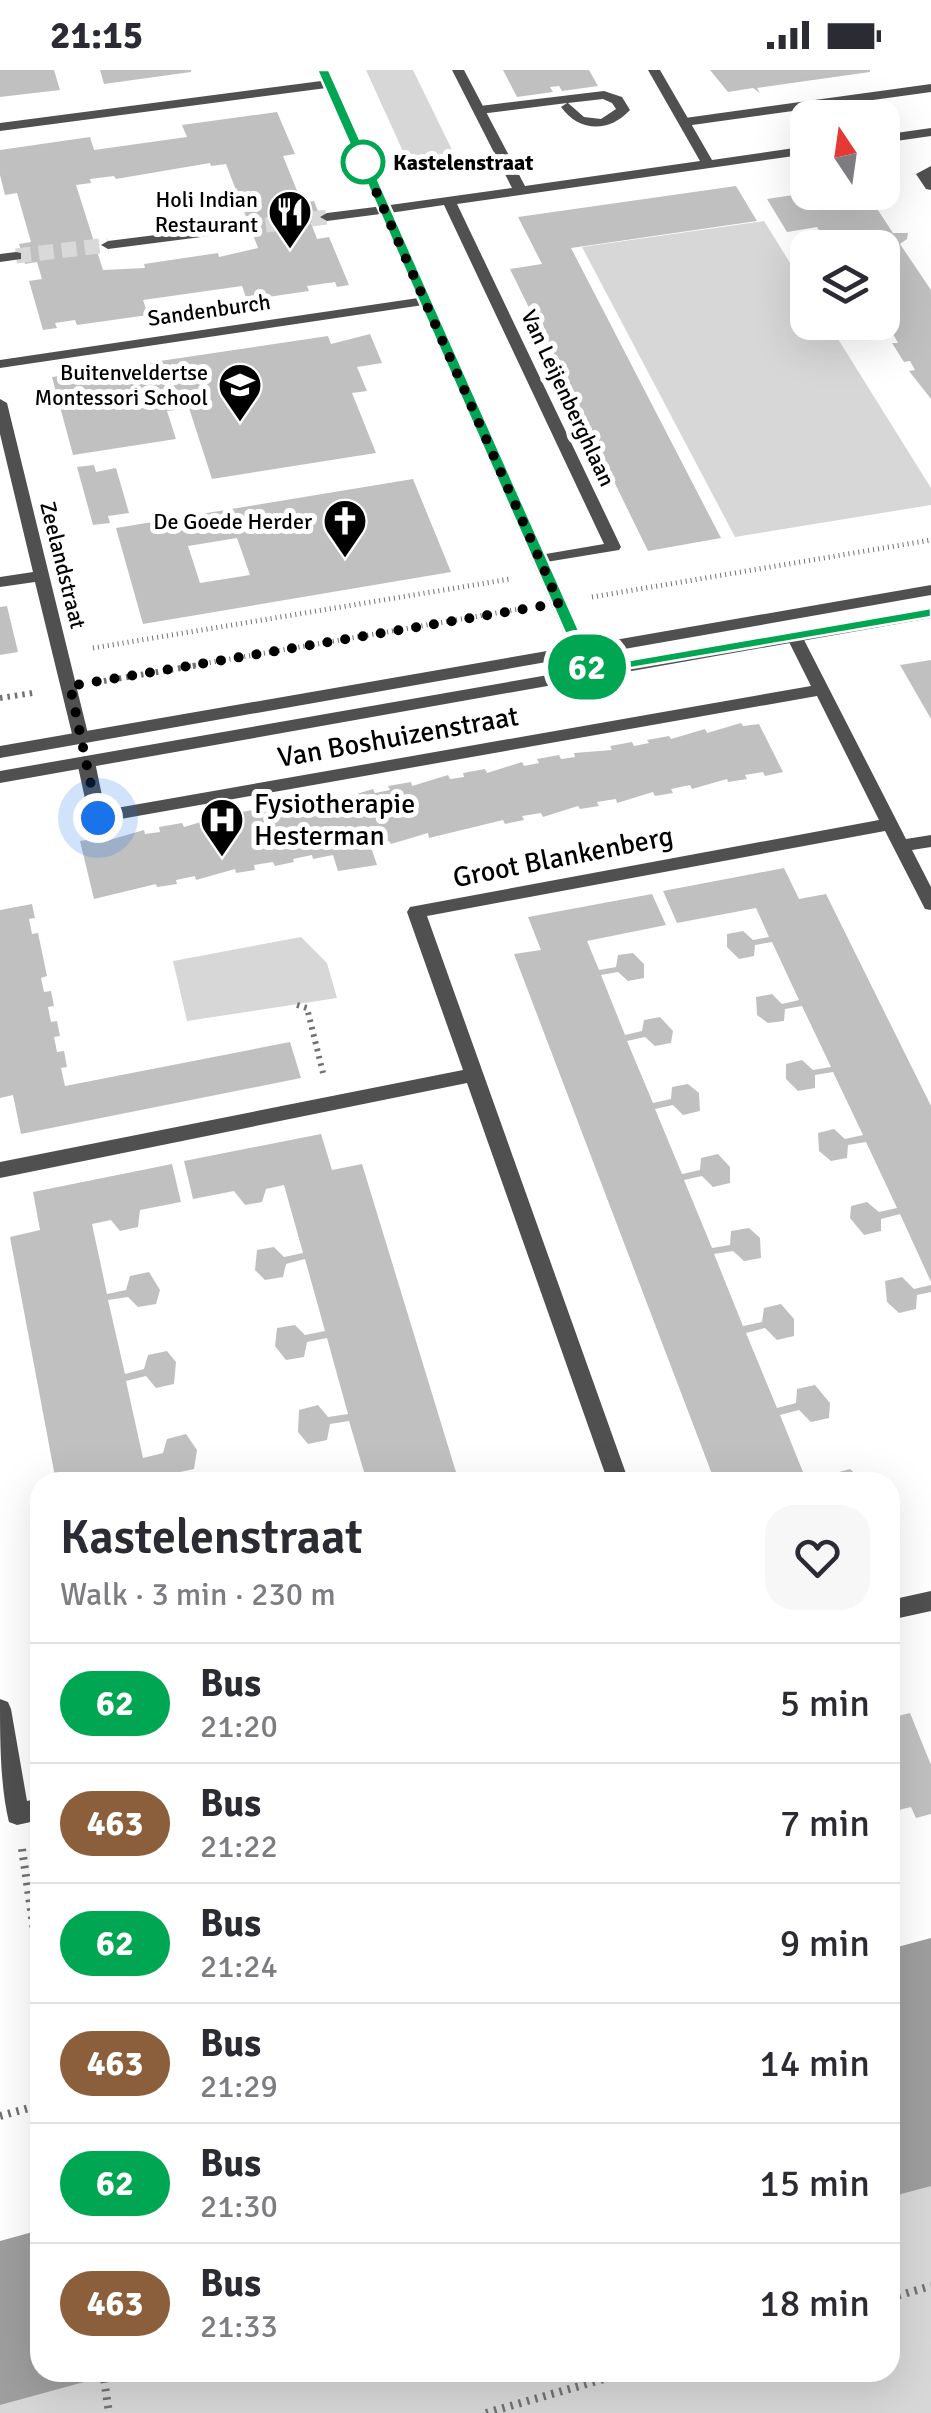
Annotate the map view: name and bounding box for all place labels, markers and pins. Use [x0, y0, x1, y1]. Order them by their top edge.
marker: Kastelenstraat [342, 141, 384, 183]
place label: Kastelenstraat [393, 149, 533, 176]
place label: Holi Indian Restaurant [155, 186, 258, 238]
restaurant icon: Holi Indian Restaurant [267, 189, 313, 250]
place label: Buitenveldertse Montessori School [34, 359, 208, 411]
school or university icon: Buitenveldertse Montessori School [217, 362, 263, 423]
church icon: De Goede Herder [322, 498, 368, 559]
place label: De Goede Herder [153, 508, 312, 535]
place label: Fysiotherapie Hesterman [254, 787, 415, 853]
hospital icon: Fysiotherapie Hesterman [199, 797, 245, 858]

